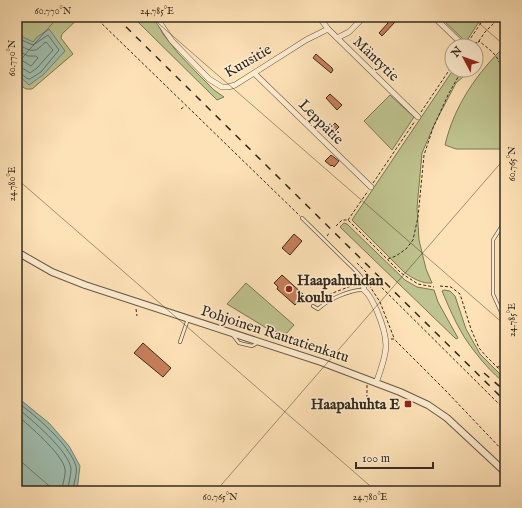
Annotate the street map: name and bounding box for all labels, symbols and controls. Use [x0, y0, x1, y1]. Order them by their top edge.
text: 60.770°N [35, 5, 72, 18]
text: 24.785°E [140, 5, 174, 18]
street label: Mäntytie [349, 32, 403, 86]
north arrow [444, 38, 484, 78]
text: 60.770°N [6, 39, 19, 76]
street label: Kuusitie [221, 40, 275, 82]
text: N [448, 44, 466, 61]
street label: Leppätie [294, 95, 348, 149]
text: 60.765°N [506, 146, 519, 182]
text: 24.780°E [6, 166, 19, 202]
place label: Haapahuhdan koulu [296, 271, 384, 307]
marker: Haapahuhdan koulu [284, 284, 294, 294]
street label: Pohjoinen Rautatienkatu [198, 301, 352, 367]
text: 24.785°E [506, 303, 519, 337]
place label: Haapahuhta E [311, 395, 401, 414]
marker: Haapahuhta E [403, 399, 413, 409]
scale bar [356, 444, 433, 470]
text: 100 m [362, 451, 390, 466]
text: 60.765°N [202, 491, 238, 504]
text: 24.780°E [352, 491, 388, 504]

